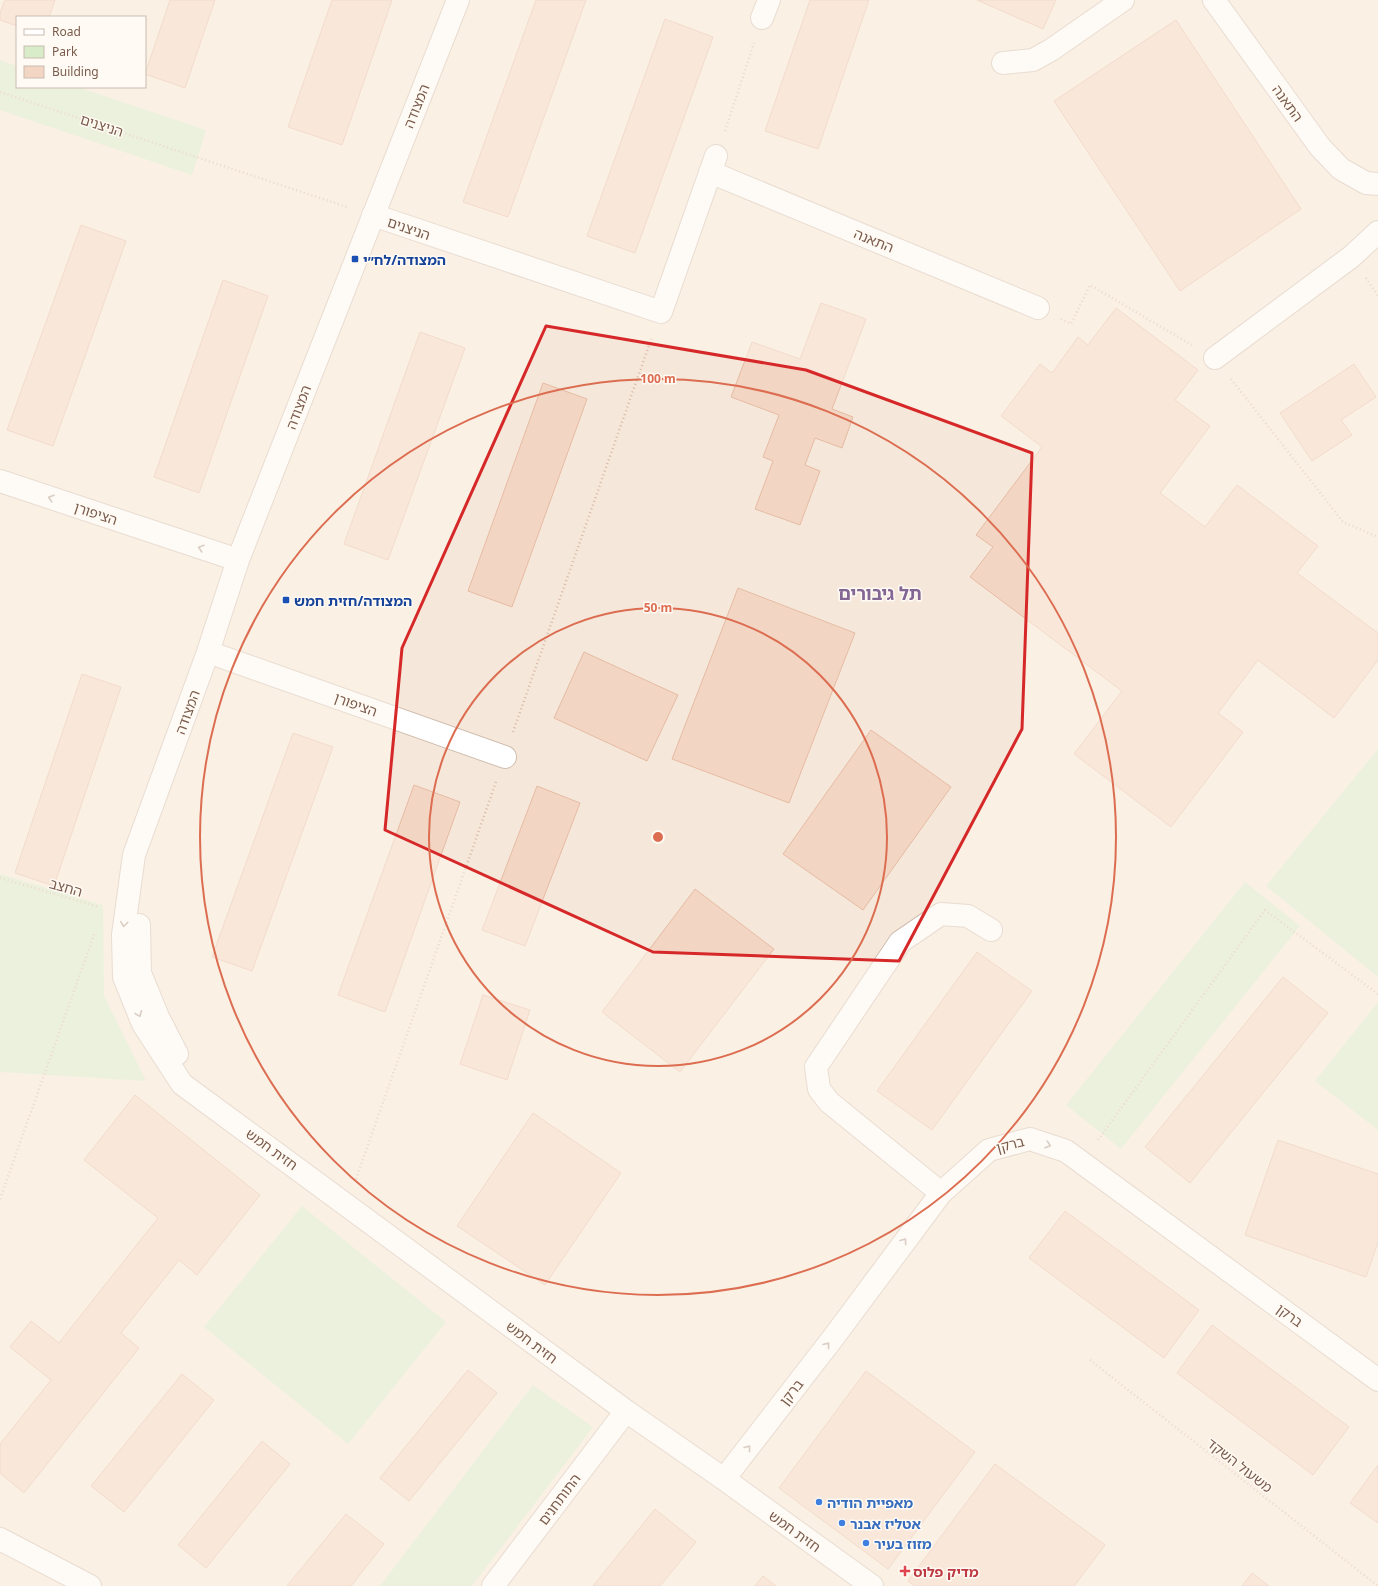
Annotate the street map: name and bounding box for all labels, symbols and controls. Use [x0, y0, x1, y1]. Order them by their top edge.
legend [16, 16, 146, 88]
text: Road [52, 23, 81, 40]
text: Park [52, 43, 78, 60]
text: Building [52, 63, 99, 80]
street label: המצודה [399, 81, 433, 131]
street label: התאנה [1268, 81, 1308, 125]
street label: הניצנים [78, 109, 126, 141]
street label: הניצנים [385, 212, 433, 244]
street label: התאנה [851, 223, 897, 257]
place label: המצודה/לח״י [363, 250, 446, 269]
marker: המצודה/לח״י [350, 254, 360, 264]
text: 100 m [640, 370, 676, 387]
street label: המצודה [281, 382, 315, 432]
one-way arrow [48, 494, 55, 503]
street label: הציפורן [72, 497, 120, 529]
one-way arrow [198, 544, 205, 553]
district label: תל גיבורים [838, 581, 922, 605]
place label: המצודה/חזית חמש [294, 591, 412, 610]
marker: המצודה/חזית חמש [281, 595, 291, 605]
text: 50 m [644, 599, 672, 616]
street label: המצודה [170, 687, 204, 737]
street label: הציפורן [332, 687, 380, 721]
centre of rings [651, 830, 665, 844]
street label: החצב [47, 873, 85, 901]
one-way arrow [120, 921, 129, 928]
one-way arrow [134, 1010, 142, 1017]
street label: חזית חמש [242, 1124, 302, 1174]
street label: ברקן [994, 1131, 1026, 1157]
one-way arrow [1044, 1140, 1051, 1148]
one-way arrow [899, 1238, 906, 1245]
street label: ברקן [1273, 1299, 1307, 1331]
street label: חזית חמש [502, 1316, 562, 1368]
one-way arrow [823, 1343, 830, 1350]
street label: ברקן [775, 1375, 807, 1409]
street label: משעול השקד [1203, 1433, 1277, 1497]
one-way arrow [743, 1446, 750, 1453]
street label: התותחנים [533, 1469, 585, 1529]
place label: מאפיית הודיה [827, 1493, 913, 1512]
marker: מאפיית הודיה [814, 1497, 824, 1507]
street label: חזית חמש [765, 1506, 825, 1556]
place label: אטליז אבנר [850, 1514, 922, 1533]
marker: אטליז אבנר [837, 1518, 847, 1528]
place label: מזוז בעיר [874, 1534, 932, 1553]
marker: מזוז בעיר [861, 1538, 871, 1548]
place label: מדיק פלוס [913, 1562, 979, 1581]
marker: מדיק פלוס [900, 1566, 910, 1576]

